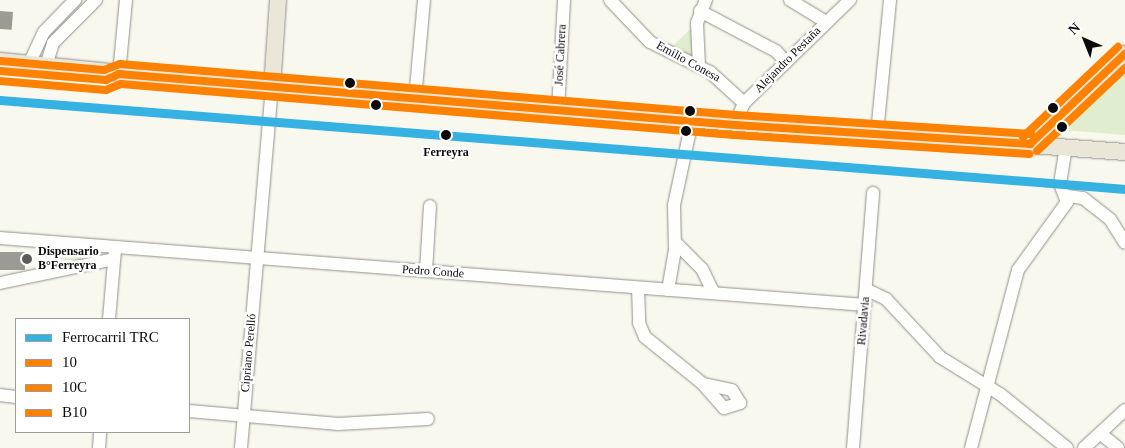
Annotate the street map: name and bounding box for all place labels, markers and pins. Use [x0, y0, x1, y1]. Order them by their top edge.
unlabelled marker [345, 78, 355, 88]
unlabelled marker [371, 100, 381, 110]
unlabelled marker [1048, 103, 1058, 113]
unlabelled marker [685, 106, 695, 116]
unlabelled marker [1057, 122, 1067, 132]
marker: Ferreyra [437, 126, 455, 144]
unlabelled marker [681, 126, 691, 136]
place label: Ferreyra [423, 146, 469, 160]
place label: Dispensario B°Ferreyra [38, 245, 99, 273]
marker: Dispensario B°Ferreyra [20, 252, 34, 266]

